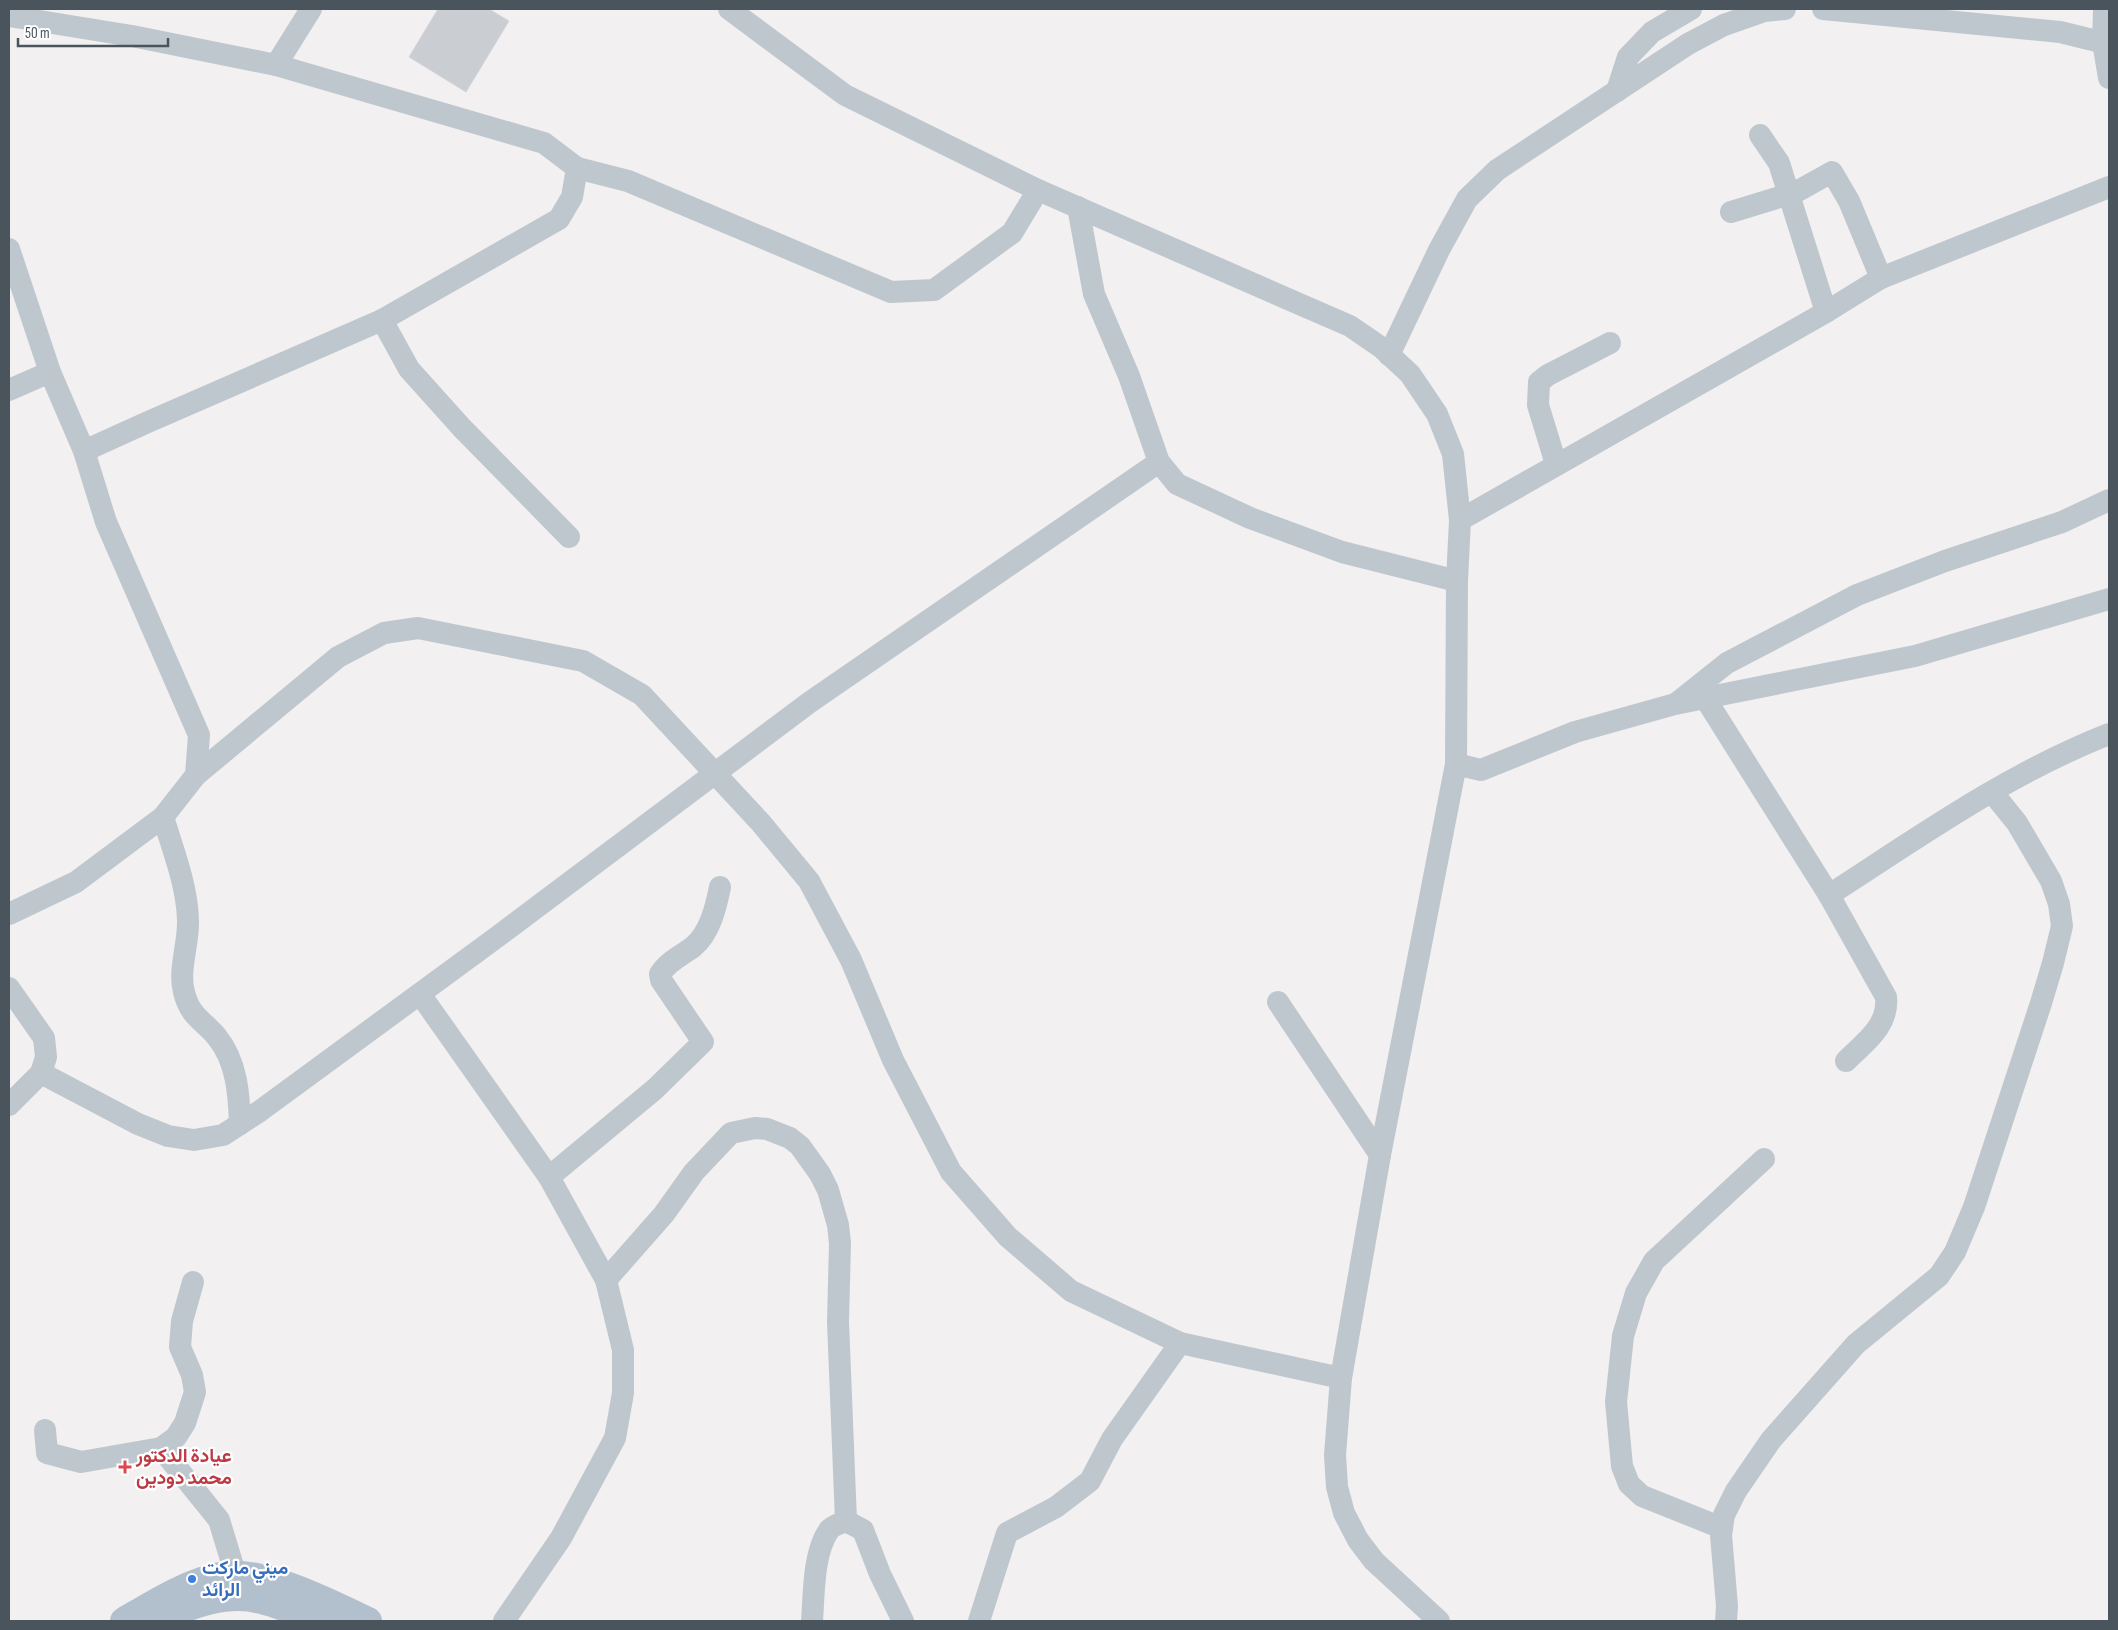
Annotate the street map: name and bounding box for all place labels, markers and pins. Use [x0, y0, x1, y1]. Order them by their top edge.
place label: عيادة الدكتور محمد دودين [135, 1445, 232, 1490]
marker: عيادة الدكتور محمد دودين [118, 1460, 132, 1474]
place label: ميني ماركت الرائد [202, 1557, 288, 1602]
marker: ميني ماركت الرائد [186, 1573, 198, 1585]

